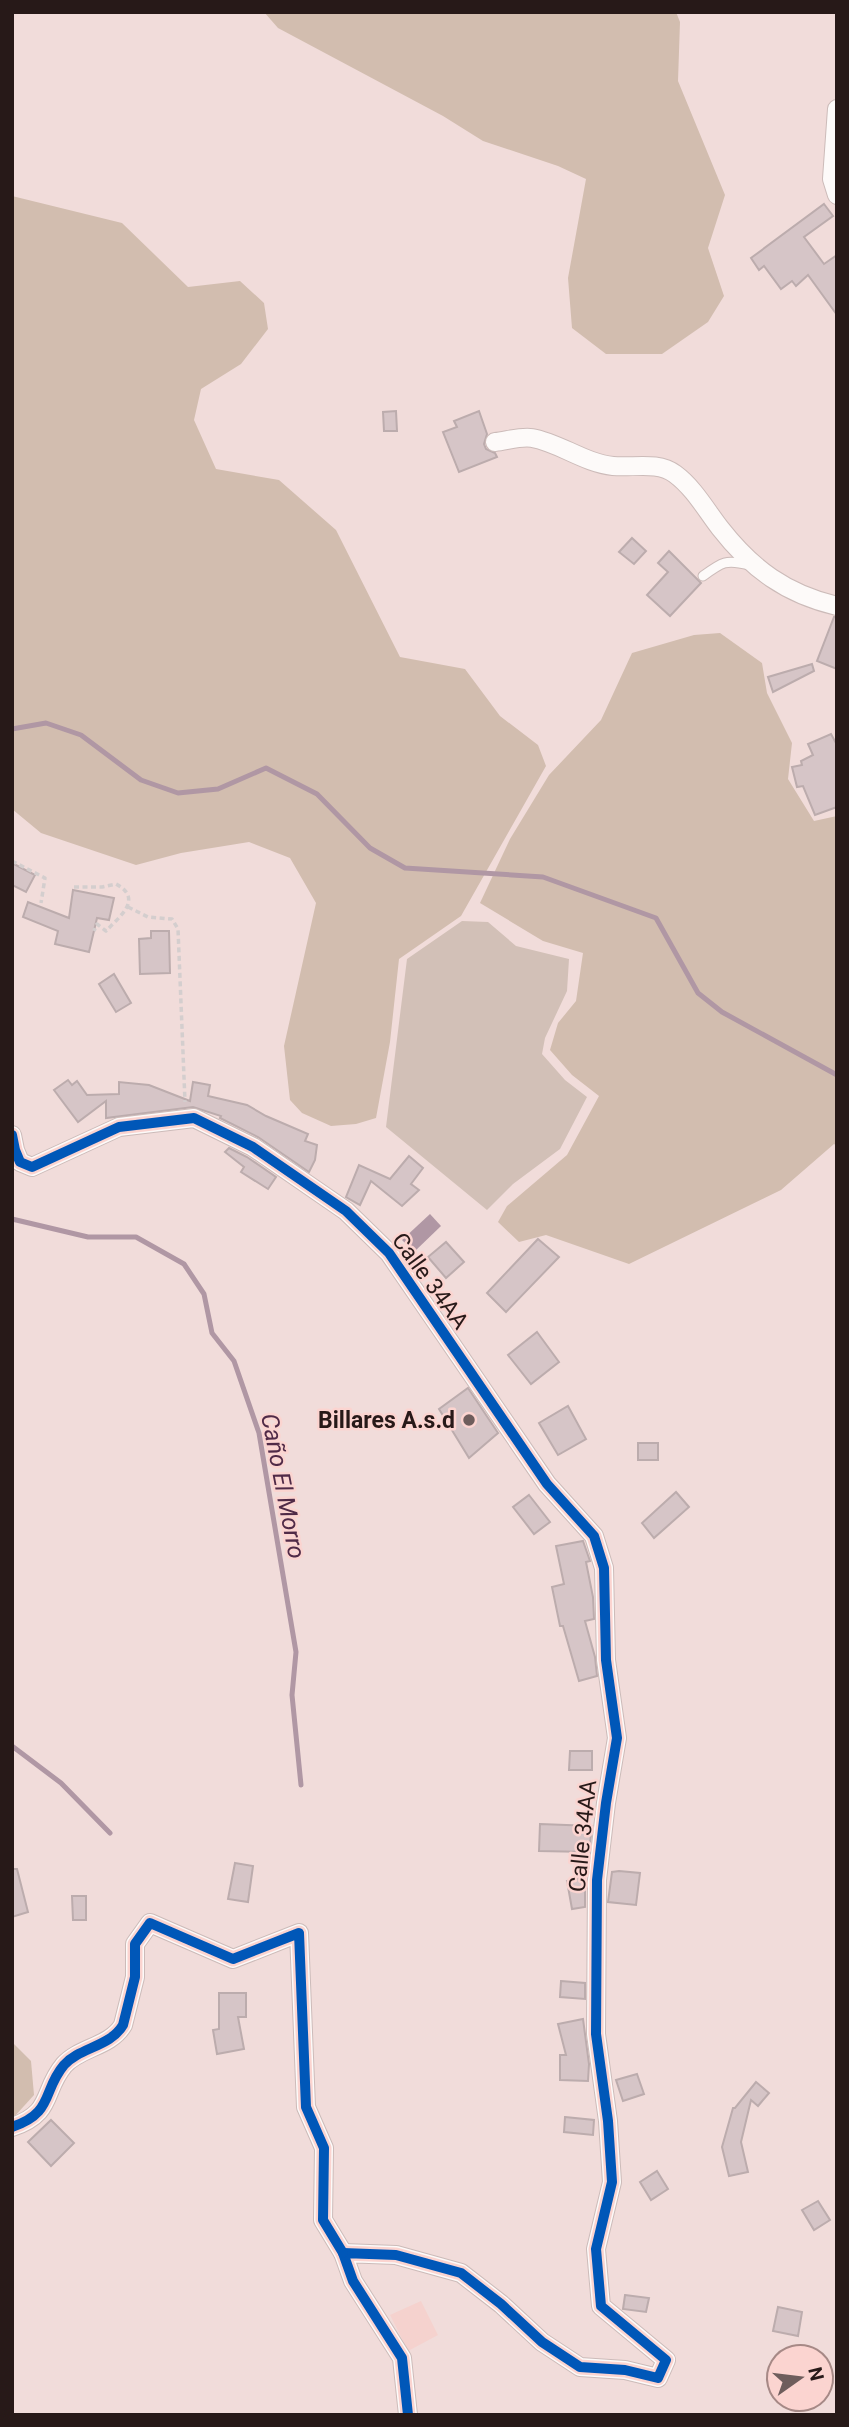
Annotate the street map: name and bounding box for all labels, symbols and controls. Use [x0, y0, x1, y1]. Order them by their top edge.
street label: Calle 34AA [386, 1228, 474, 1334]
place label: Billares A.s.d [318, 1407, 455, 1434]
water label: Caño El Morro [255, 1411, 311, 1561]
marker: Billares A.s.d [461, 1412, 477, 1428]
street label: Calle 34AA [564, 1779, 602, 1893]
north arrow [765, 2343, 835, 2413]
text: N [803, 2365, 829, 2383]

